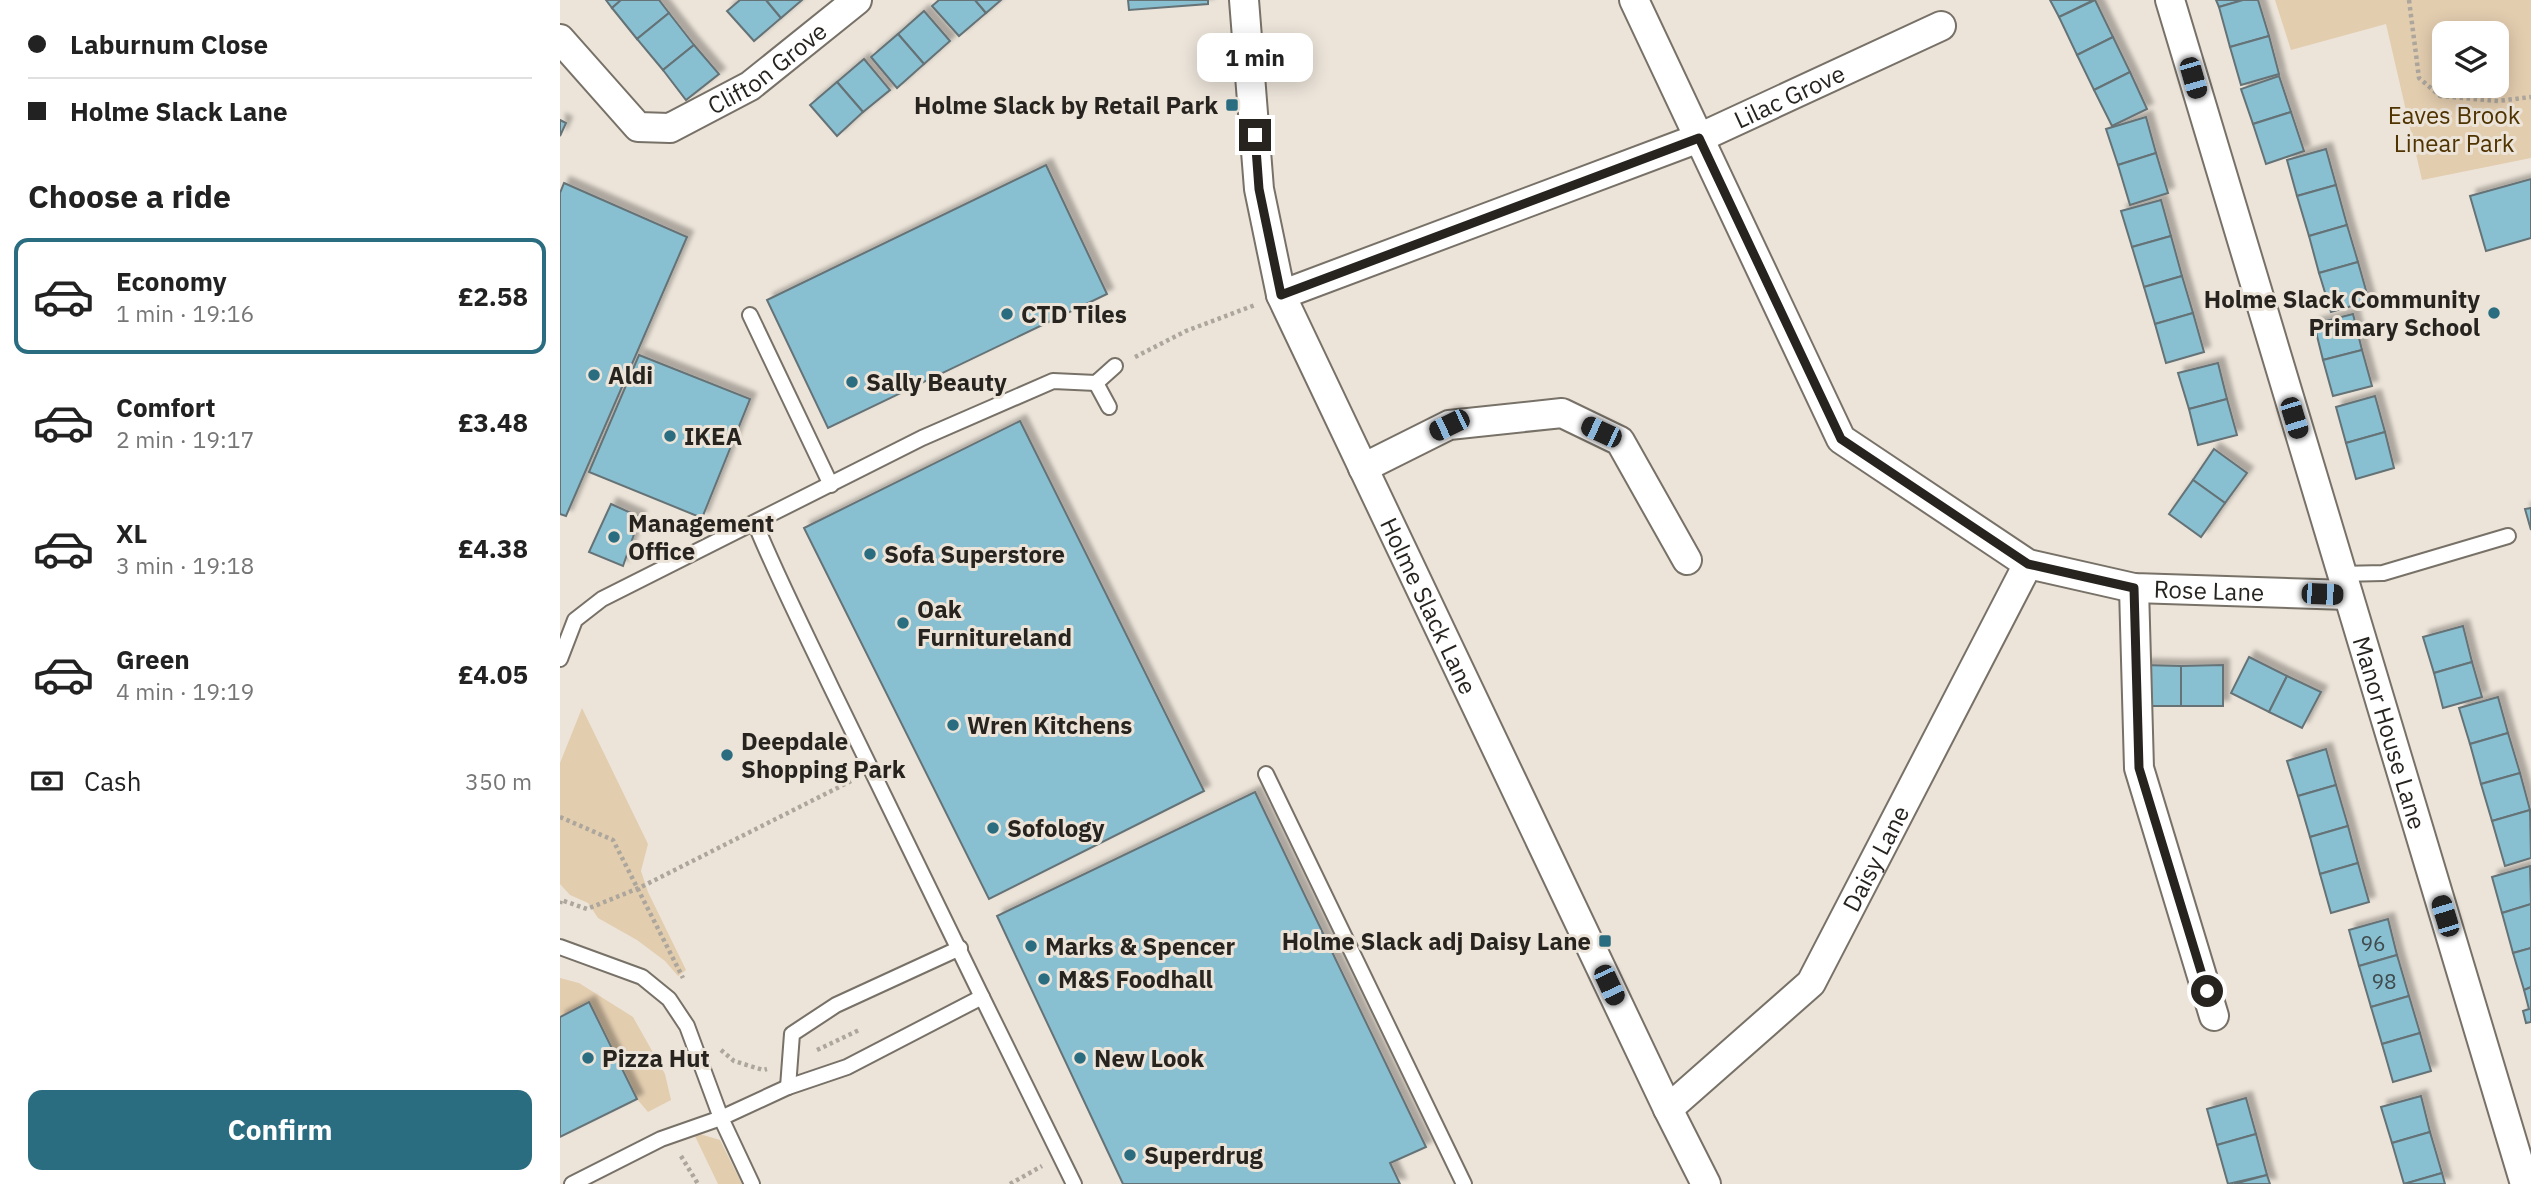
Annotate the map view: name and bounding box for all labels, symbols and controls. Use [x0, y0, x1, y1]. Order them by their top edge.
street label: Clifton Grove [702, 15, 833, 121]
map controls [2432, 21, 2509, 98]
button: layers [2432, 21, 2509, 98]
text: Laburnum Close [70, 27, 268, 61]
callout: 1 min [1197, 33, 1313, 82]
text: 1 min [1225, 42, 1285, 72]
car [2178, 55, 2209, 101]
street label: Lilac Grove [1729, 57, 1850, 136]
place label: Holme Slack by Retail Park [914, 89, 1218, 121]
text: Holme Slack Lane [70, 94, 288, 128]
marker: Holme Slack by Retail Park [1224, 97, 1240, 113]
park label: Eaves Brook Linear Park [2388, 99, 2521, 159]
route end [1239, 119, 1271, 151]
text: Choose a ride [28, 175, 231, 217]
text: Economy [116, 264, 227, 298]
icon: car [32, 265, 95, 328]
text: £2.58 [458, 279, 528, 313]
place label: Holme Slack Community Primary School [2204, 283, 2480, 343]
text: 1 min · 19:16 [116, 298, 254, 328]
place label: CTD Tiles [1021, 298, 1127, 330]
marker: Holme Slack Community Primary School [2486, 305, 2502, 321]
marker: CTD Tiles [999, 306, 1015, 322]
place label: Aldi [608, 359, 653, 391]
place label: Sally Beauty [866, 366, 1007, 398]
marker: Aldi [586, 367, 602, 383]
marker: Sally Beauty [844, 374, 860, 390]
text: Comfort [116, 390, 215, 424]
icon: car [32, 391, 95, 454]
car [2278, 395, 2311, 441]
text: £3.48 [458, 405, 528, 439]
car [1426, 406, 1473, 444]
car [1578, 414, 1625, 450]
place label: IKEA [684, 420, 742, 452]
text: 2 min · 19:17 [116, 424, 254, 454]
marker: IKEA [662, 428, 678, 444]
place label: Management Office [628, 507, 774, 567]
street label: Holme Slack Lane [1373, 512, 1484, 699]
text: XL [116, 516, 147, 550]
icon: car [32, 517, 95, 580]
marker: Management Office [606, 529, 622, 545]
text: £4.38 [458, 531, 528, 565]
place label: Sofa Superstore [884, 538, 1065, 570]
marker: Sofa Superstore [862, 546, 878, 562]
text: 3 min · 19:18 [116, 550, 254, 580]
street label: Rose Lane [2153, 573, 2265, 608]
car [2301, 583, 2344, 605]
place label: Oak Furnitureland [917, 593, 1072, 653]
marker: Oak Furnitureland [895, 615, 911, 631]
street label: Manor House Lane [2346, 632, 2434, 833]
text: Green [116, 642, 190, 676]
icon: car [32, 643, 95, 706]
text: £4.05 [458, 657, 528, 691]
text: 4 min · 19:19 [116, 676, 254, 706]
place label: Wren Kitchens [967, 709, 1132, 741]
marker: Wren Kitchens [945, 717, 961, 733]
place label: Deepdale Shopping Park [741, 725, 906, 785]
marker: Deepdale Shopping Park [719, 747, 735, 763]
icon: cash [28, 762, 66, 800]
text: Cash [84, 764, 141, 798]
text: 350 m [465, 766, 532, 796]
street label: Daisy Lane [1835, 800, 1916, 917]
place label: Sofology [1007, 812, 1105, 844]
marker: Sofology [985, 820, 1001, 836]
car [2429, 893, 2462, 939]
place label: Holme Slack adj Daisy Lane [1282, 925, 1591, 957]
house number: 96 [2360, 929, 2386, 957]
place label: Marks & Spencer [1045, 930, 1235, 962]
marker: Holme Slack adj Daisy Lane [1597, 933, 1613, 949]
marker: Marks & Spencer [1023, 938, 1039, 954]
car [1591, 962, 1628, 1008]
place label: M&S Foodhall [1058, 963, 1213, 995]
house number: 98 [2371, 967, 2397, 995]
marker: M&S Foodhall [1036, 971, 1052, 987]
route start [2191, 975, 2223, 1007]
place label: Pizza Hut [602, 1042, 710, 1074]
place label: New Look [1094, 1042, 1204, 1074]
marker: Pizza Hut [580, 1050, 596, 1066]
marker: New Look [1072, 1050, 1088, 1066]
button: Confirm [28, 1090, 532, 1170]
place label: Superdrug [1144, 1139, 1264, 1171]
marker: Superdrug [1122, 1147, 1138, 1163]

